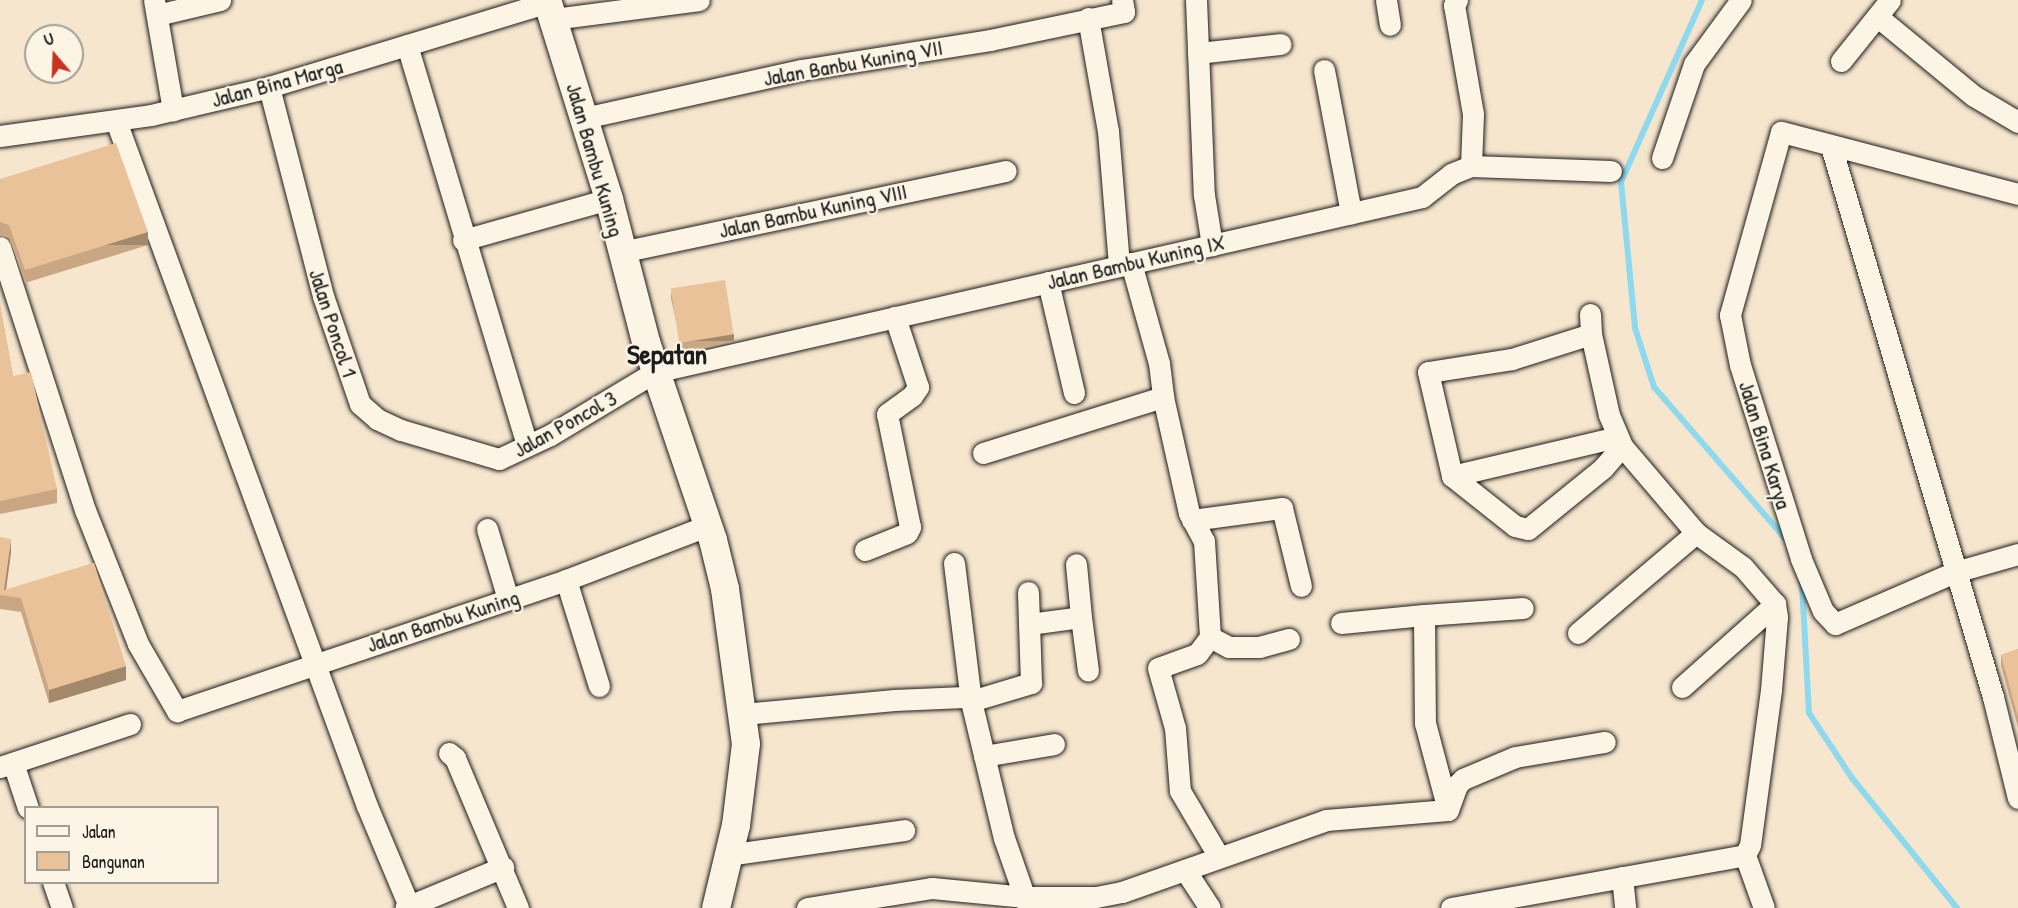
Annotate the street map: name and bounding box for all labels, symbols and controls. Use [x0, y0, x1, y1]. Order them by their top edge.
north arrow [24, 24, 84, 84]
text: U [41, 27, 57, 51]
street label: Jalan Banbu Kuning VII [761, 34, 945, 92]
street label: Jalan Bina Marga [209, 53, 345, 113]
street label: Jalan Bambu Kuning [560, 80, 630, 240]
street label: Jalan Bambu Kuning VIII [716, 178, 910, 244]
street label: Jalan Bambu Kuning IX [1044, 229, 1228, 295]
street label: Jalan Poncol 1 [303, 266, 363, 380]
district label: Sepatan [627, 337, 707, 371]
street label: Jalan Bina Karya [1733, 378, 1797, 512]
street label: Jalan Poncol 3 [509, 385, 621, 463]
street label: Jalan Bambu Kuning [363, 584, 523, 658]
legend [24, 806, 219, 884]
text: Jalan [82, 819, 116, 844]
text: Bangunan [82, 849, 145, 874]

